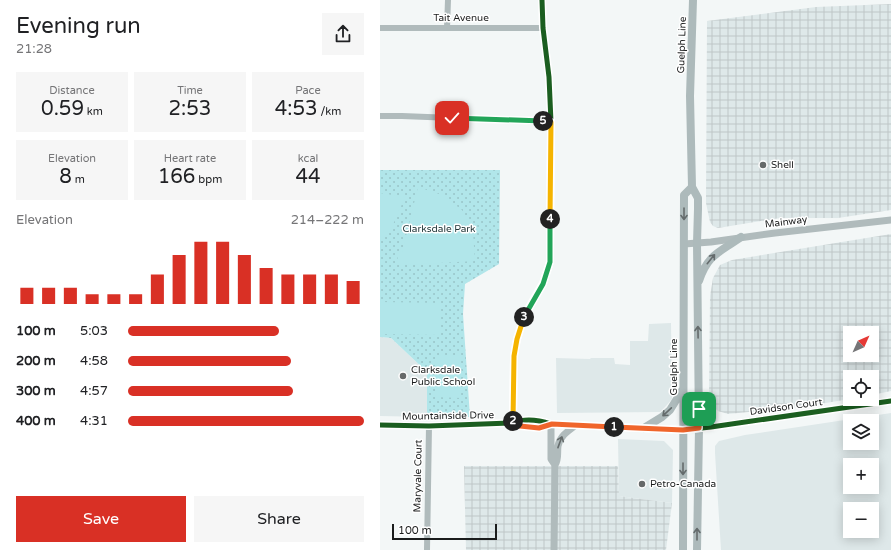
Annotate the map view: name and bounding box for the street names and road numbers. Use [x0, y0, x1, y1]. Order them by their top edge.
street label: Tait Avenue [433, 12, 489, 24]
street label: Guelph Line [675, 16, 689, 74]
street label: Mainway [764, 213, 808, 231]
street label: Guelph Line [668, 338, 680, 395]
street label: Davidson Court [749, 396, 823, 418]
street label: Mountainside Drive [402, 409, 495, 423]
street label: Maryvale Court [411, 439, 425, 512]

